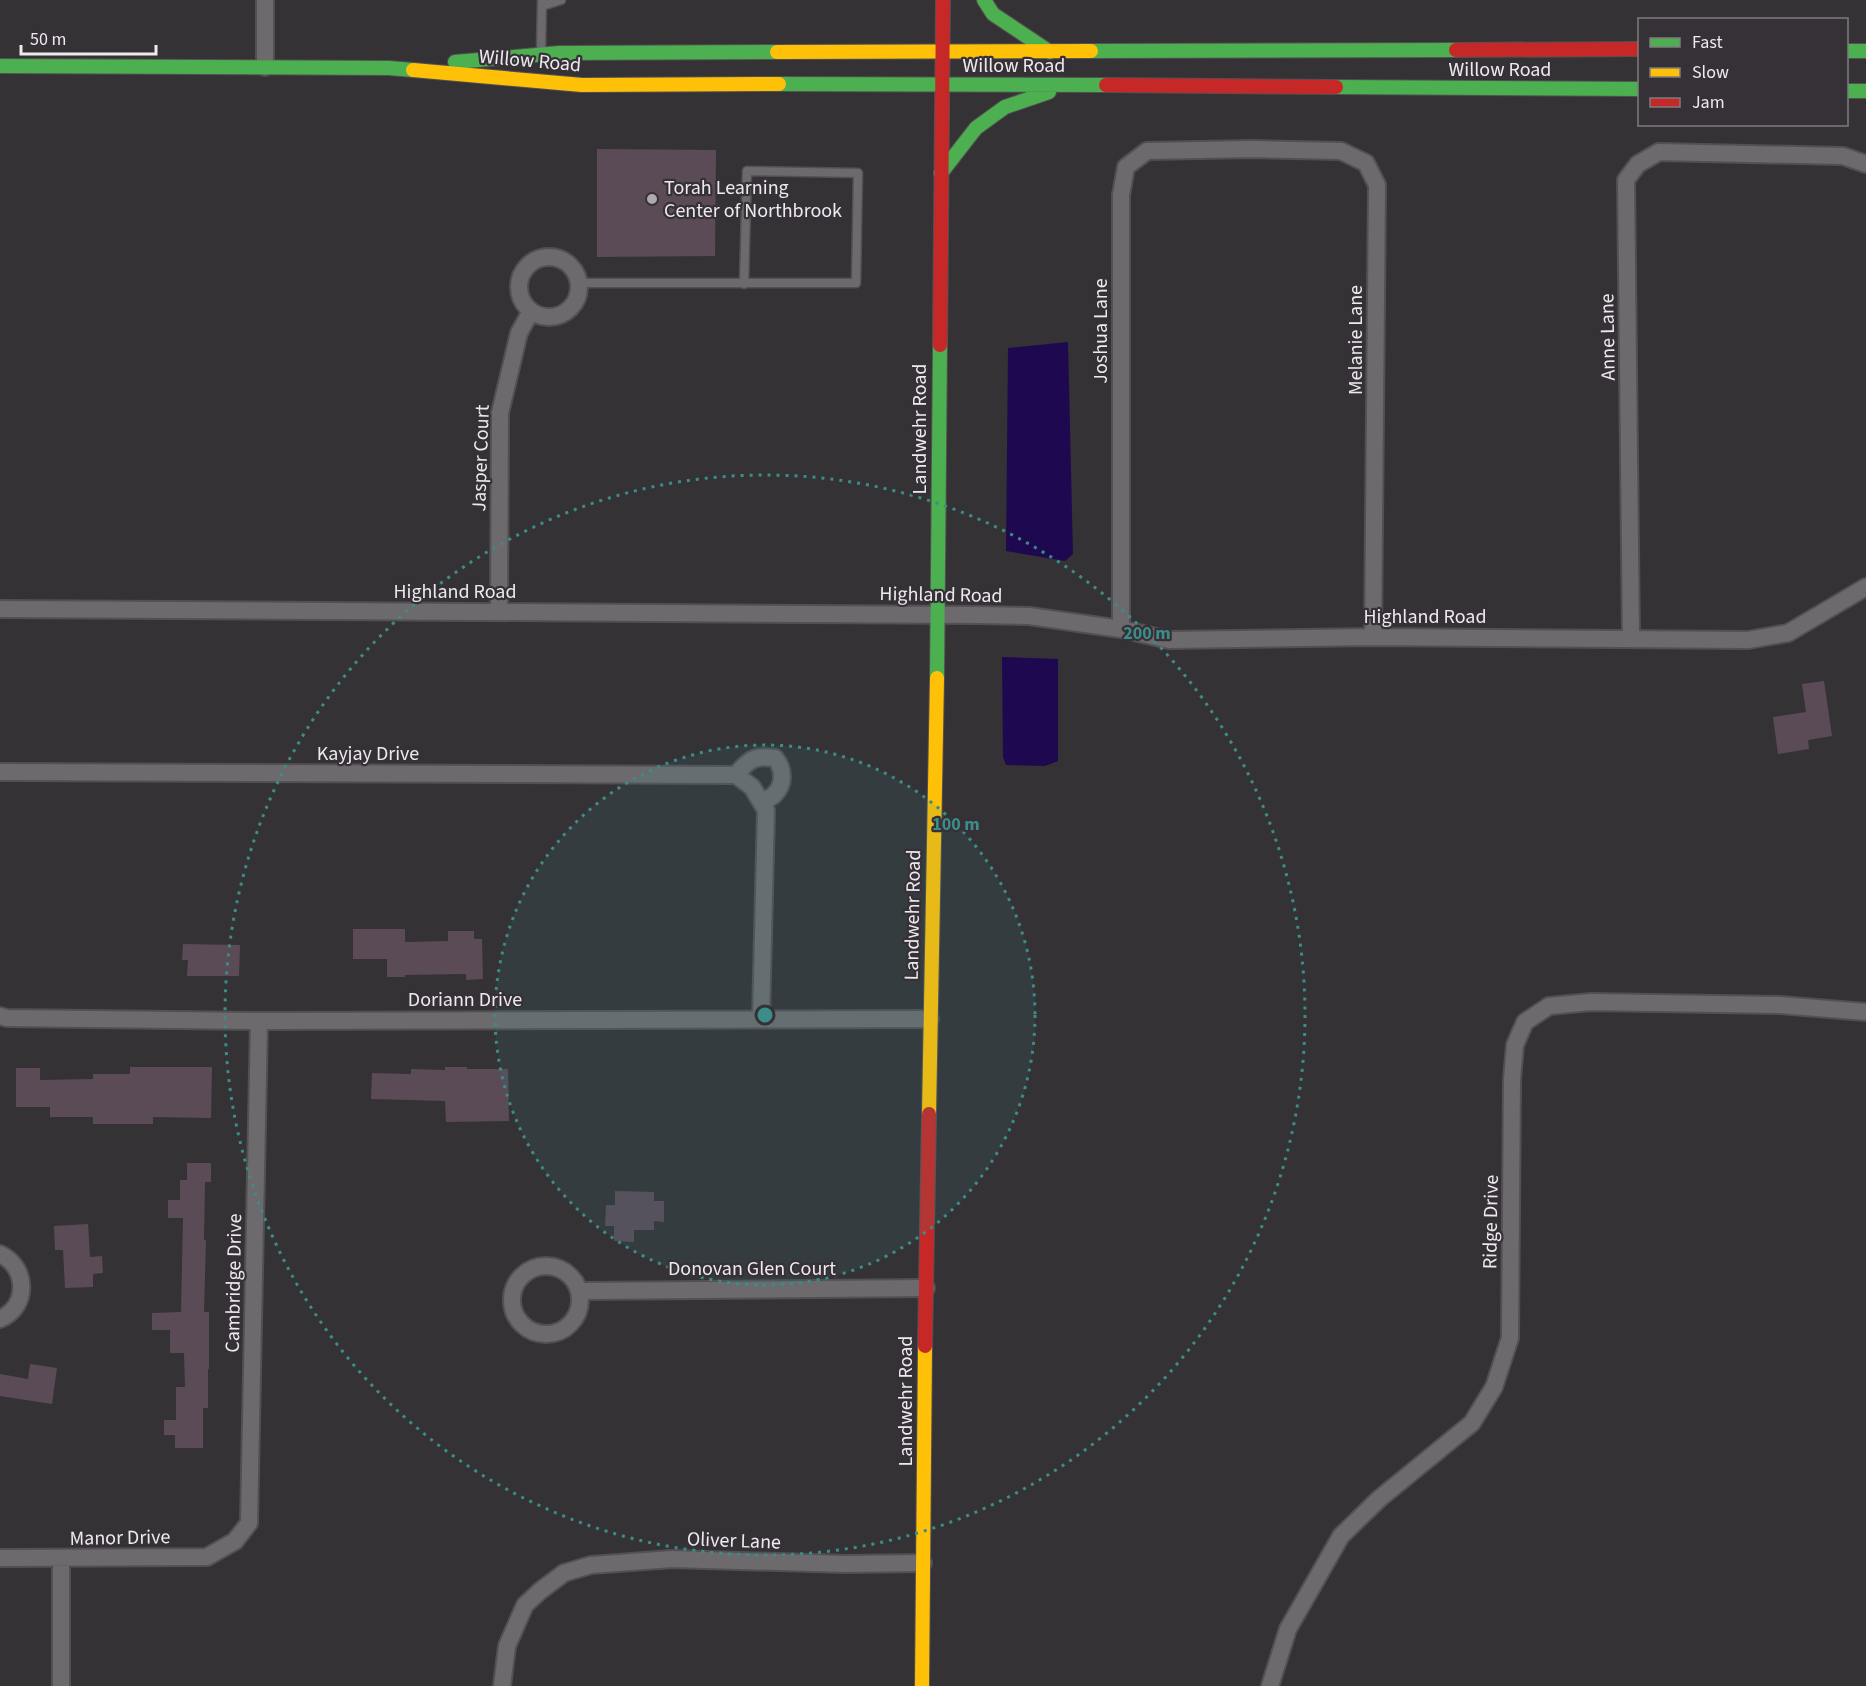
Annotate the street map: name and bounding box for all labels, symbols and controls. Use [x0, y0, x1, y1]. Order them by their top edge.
scale bar [21, 18, 156, 56]
legend [1638, 18, 1848, 126]
text: 50 m [30, 27, 66, 52]
text: Fast [1692, 30, 1723, 55]
street label: Willow Road [477, 43, 582, 79]
street label: Willow Road [963, 52, 1065, 80]
street label: Willow Road [1449, 56, 1551, 84]
text: Slow [1692, 60, 1729, 85]
text: Jam [1692, 90, 1725, 115]
place label: Torah Learning Center of Northbrook [664, 174, 842, 225]
marker: Torah Learning Center of Northbrook [645, 192, 659, 206]
street label: Joshua Lane [1087, 278, 1115, 384]
street label: Melanie Lane [1342, 285, 1370, 395]
street label: Anne Lane [1593, 293, 1623, 381]
street label: Landwehr Road [906, 364, 934, 494]
street label: Jasper Court [465, 404, 497, 512]
street label: Highland Road [393, 578, 517, 606]
street label: Highland Road [879, 580, 1003, 610]
street label: Highland Road [1363, 603, 1487, 631]
text: 200 m [1123, 621, 1171, 646]
street label: Kayjay Drive [317, 740, 419, 768]
text: 100 m [932, 812, 980, 837]
street label: Landwehr Road [898, 849, 928, 981]
street label: Doriann Drive [408, 986, 522, 1014]
centre of rings [755, 1005, 775, 1025]
street label: Ridge Drive [1476, 1174, 1506, 1269]
street label: Cambridge Drive [219, 1213, 249, 1353]
street label: Donovan Glen Court [668, 1255, 836, 1283]
street label: Landwehr Road [892, 1336, 920, 1466]
street label: Manor Drive [69, 1523, 171, 1553]
street label: Oliver Lane [686, 1525, 782, 1557]

